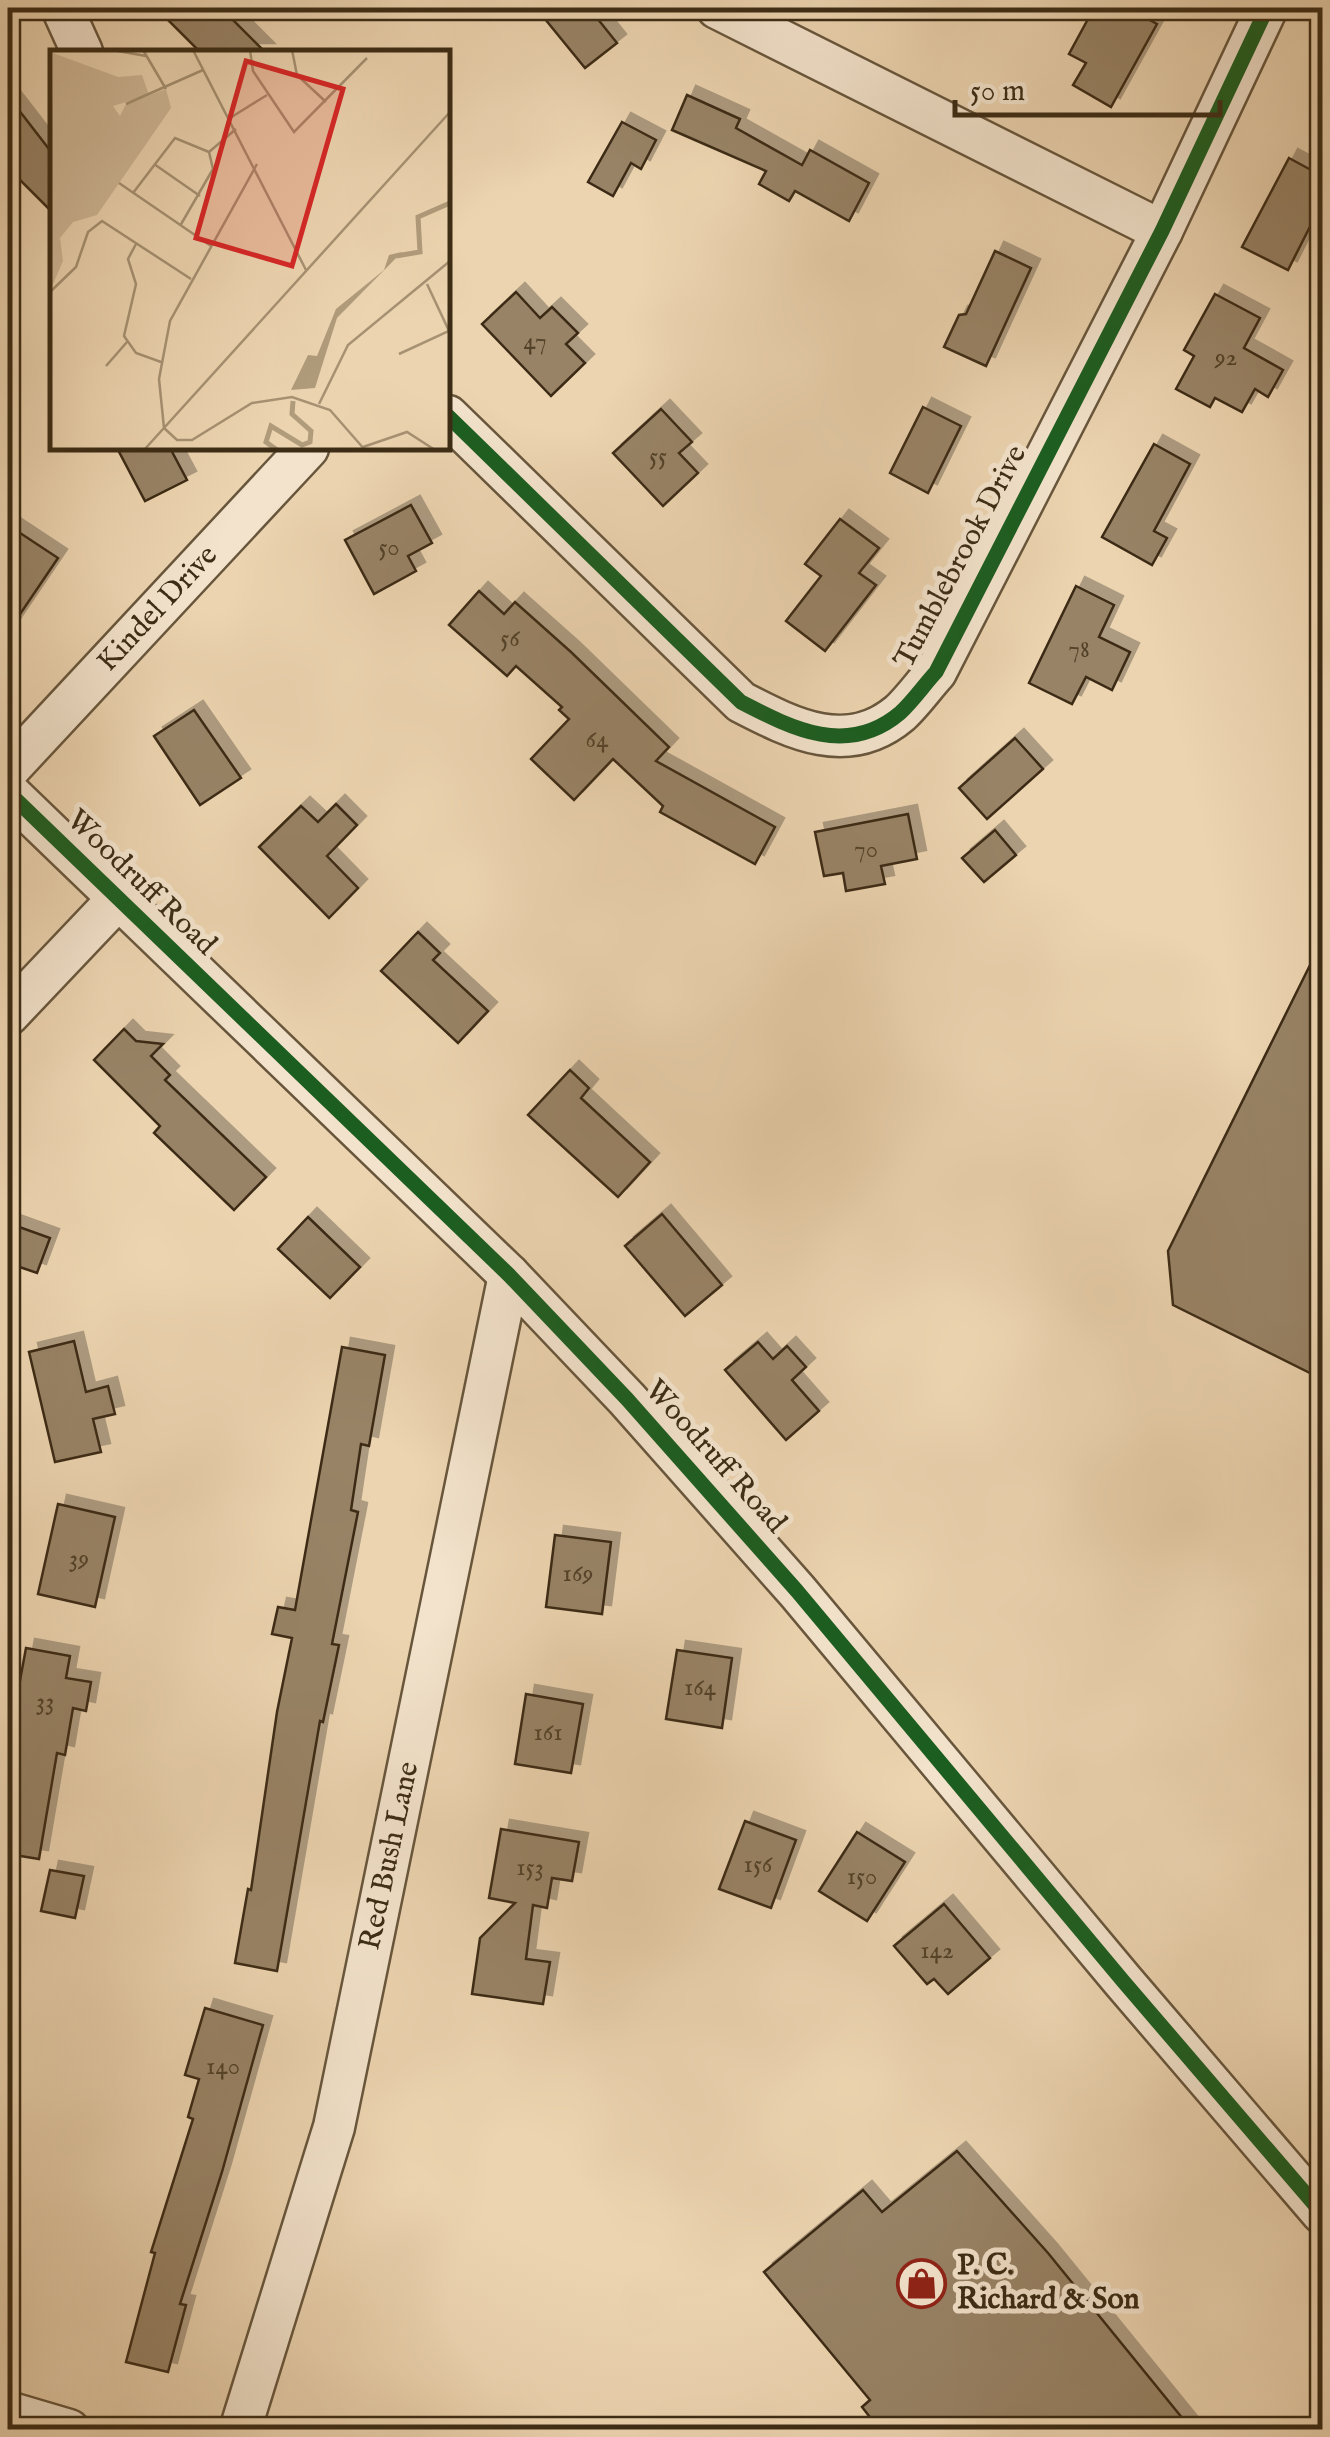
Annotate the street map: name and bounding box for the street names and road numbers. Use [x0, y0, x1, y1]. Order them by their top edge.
street label: Tumblebrook Drive [886, 439, 1036, 675]
street label: Kindel Drive [90, 537, 226, 681]
street label: Woodruff Road [58, 802, 225, 965]
street label: Woodruff Road [636, 1372, 795, 1543]
street label: Red Bush Lane [352, 1758, 428, 1954]

